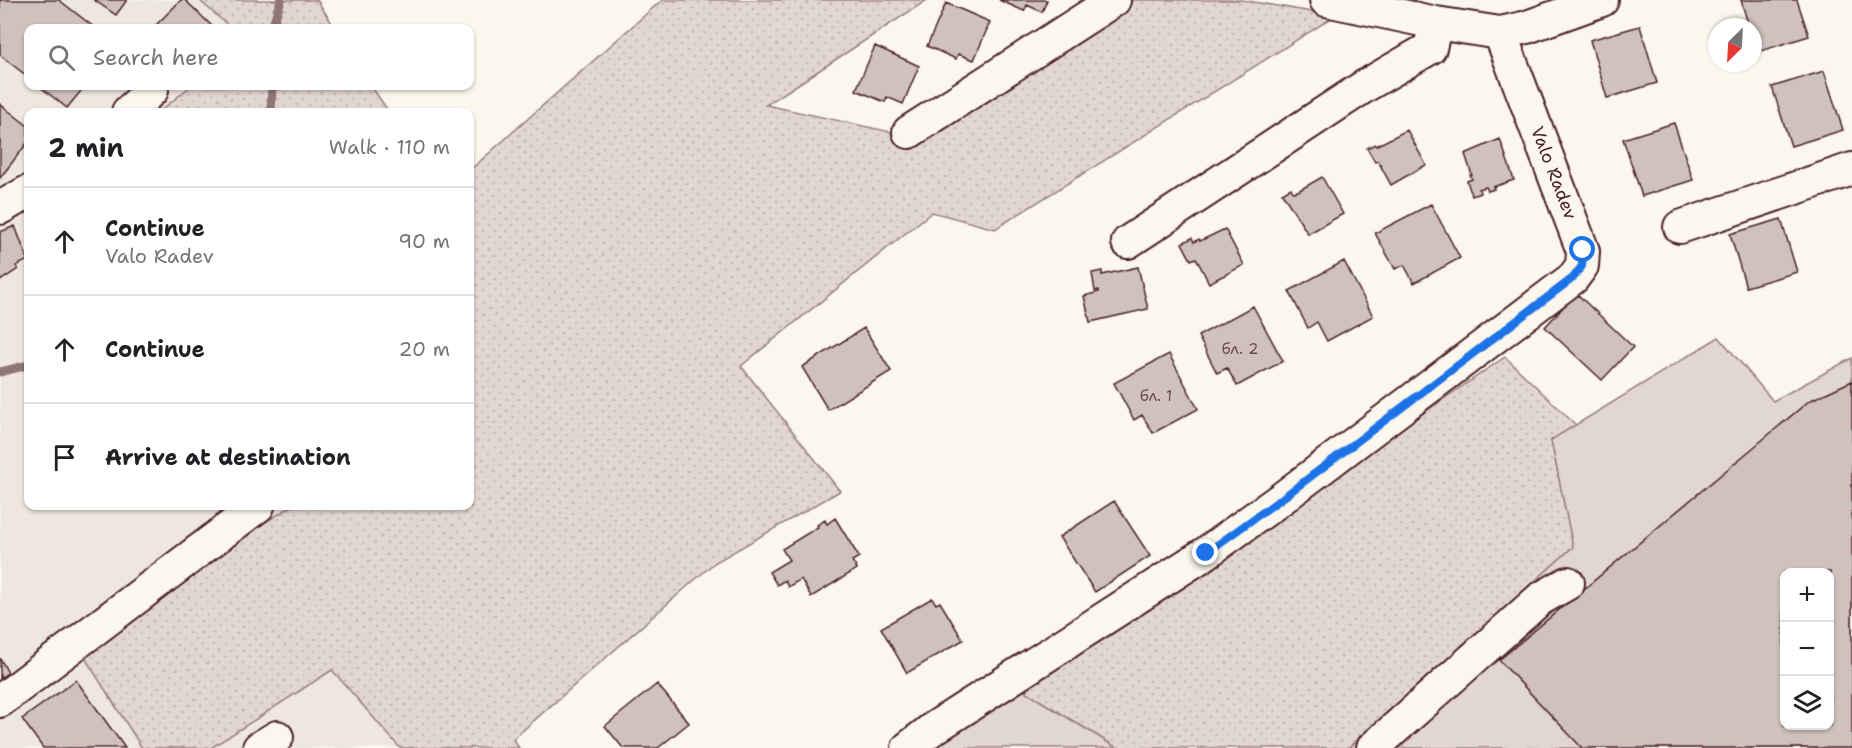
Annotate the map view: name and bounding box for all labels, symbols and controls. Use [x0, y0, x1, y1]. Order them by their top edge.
north arrow [1708, 18, 1762, 72]
search box [24, 24, 474, 90]
icon: search [45, 41, 78, 74]
text: Search here [93, 43, 219, 72]
street label: Valo Radev [1525, 123, 1583, 223]
text: 2 min [48, 130, 124, 165]
text: Walk · 110 m [329, 134, 450, 160]
text: Continue [105, 214, 205, 243]
icon: ahead [48, 225, 81, 258]
text: 90 m [398, 228, 450, 254]
route start [1569, 236, 1595, 262]
text: Valo Radev [105, 243, 214, 269]
icon: ahead [48, 333, 81, 366]
text: Continue [105, 335, 205, 364]
text: 20 m [399, 336, 450, 362]
house number: бл. 2 [1222, 339, 1258, 359]
house number: бл. 1 [1140, 386, 1172, 406]
icon: arrive [48, 441, 81, 474]
text: Arrive at destination [105, 443, 351, 472]
route end [1192, 539, 1218, 565]
map controls [1780, 568, 1834, 730]
button: + [1780, 568, 1834, 622]
button: − [1780, 622, 1834, 676]
button: layers [1780, 676, 1834, 730]

